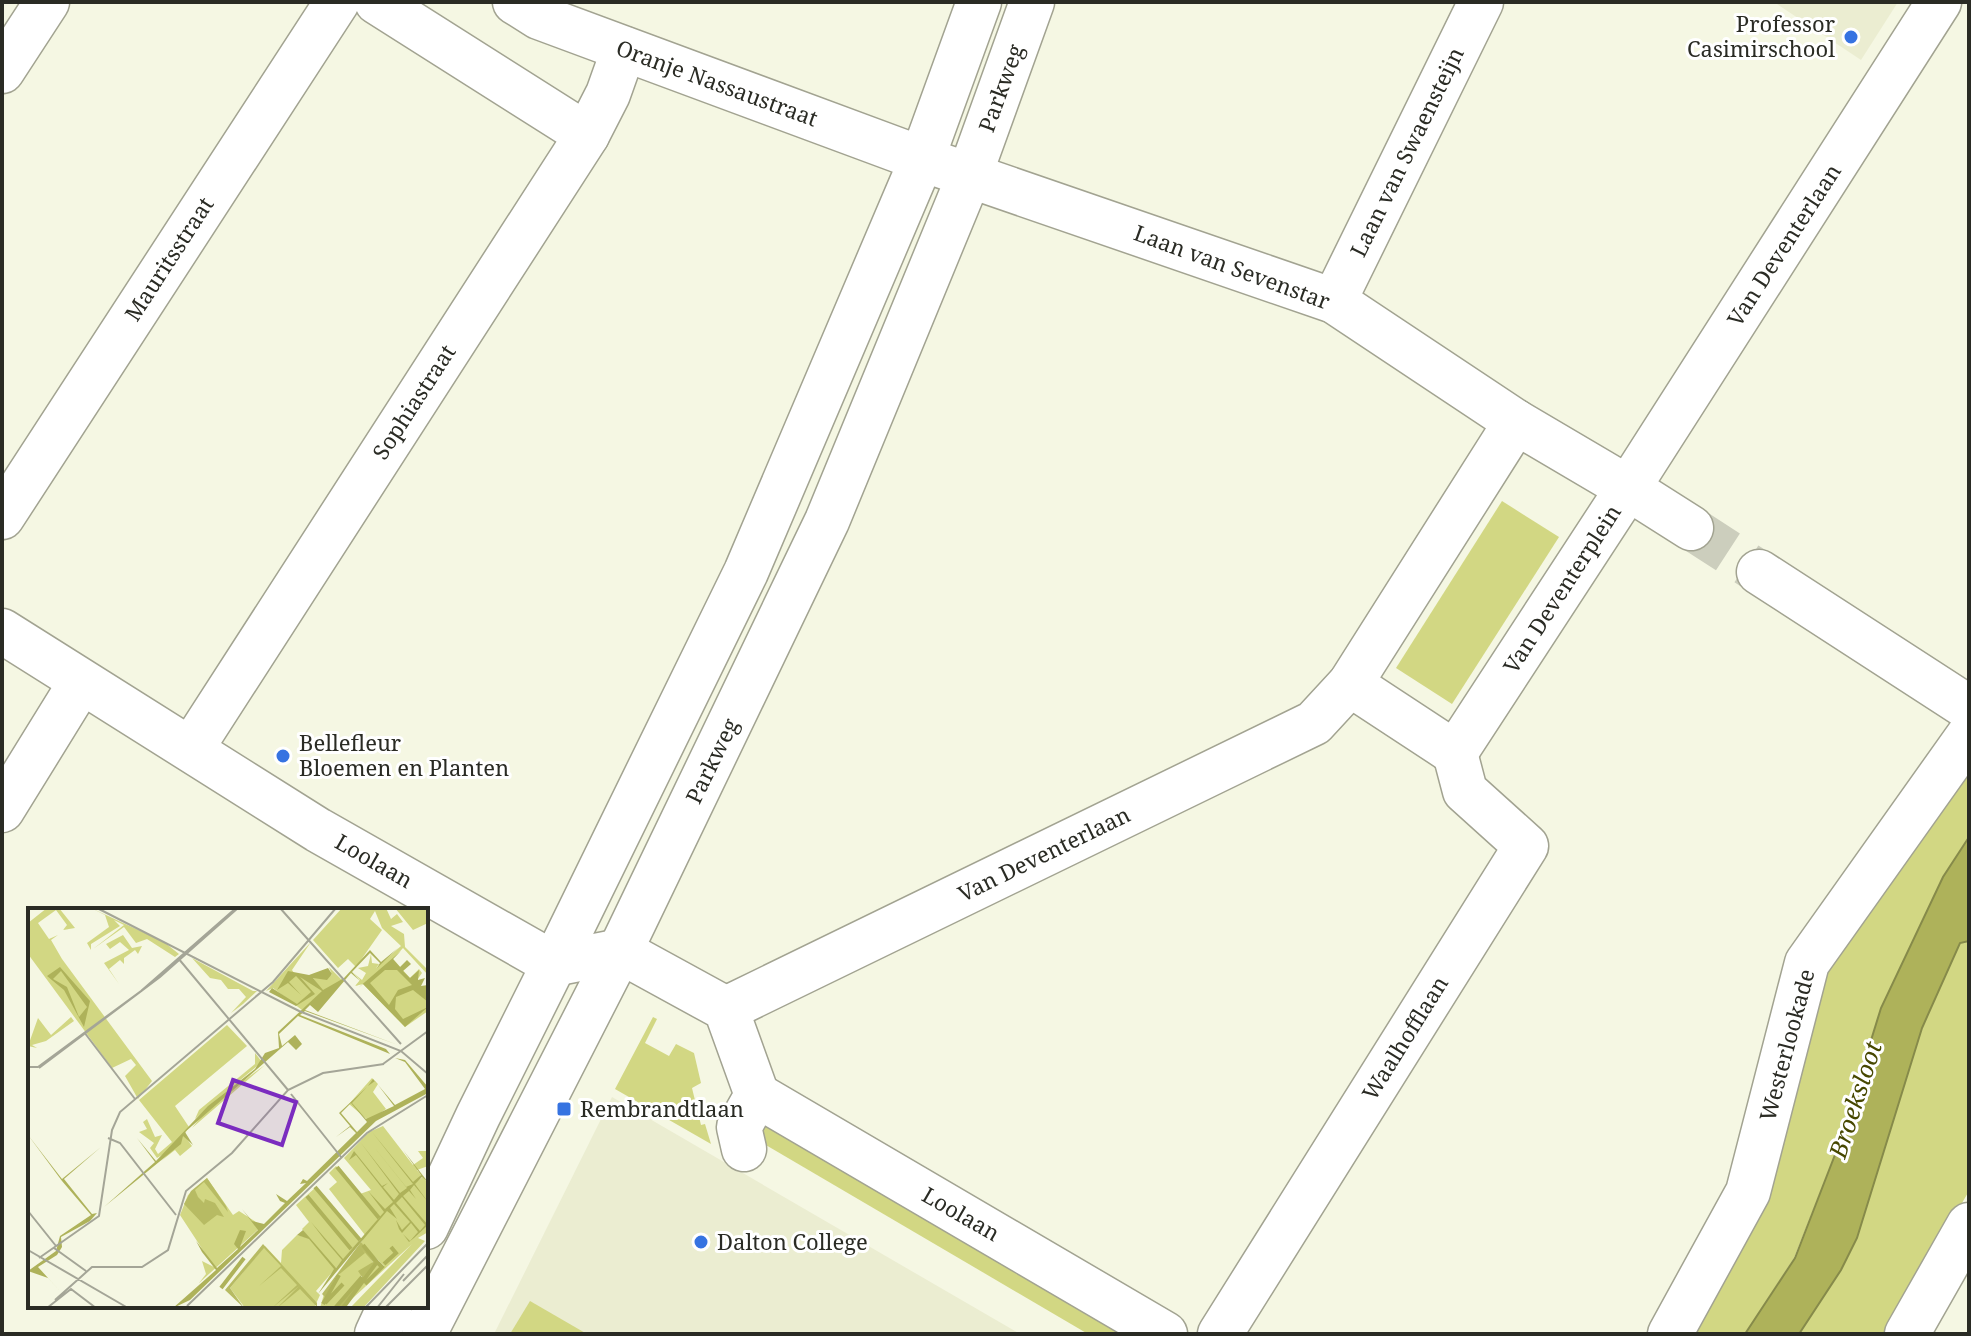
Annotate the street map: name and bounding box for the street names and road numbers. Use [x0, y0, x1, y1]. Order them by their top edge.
street label: Oranje Nassaustraat [612, 32, 823, 133]
street label: Parkweg [970, 39, 1030, 136]
street label: Laan van Swaensteijn [1342, 42, 1470, 261]
street label: Van Deventerlaan [1719, 157, 1847, 331]
street label: Mauritsstraat [117, 190, 220, 326]
street label: Laan van Sevenstar [1130, 217, 1335, 316]
street label: Sophiastraat [365, 338, 462, 465]
street label: Van Deventerplein [1495, 498, 1627, 679]
street label: Parkweg [678, 713, 745, 808]
street label: Van Deventerlaan [953, 798, 1135, 908]
street label: Loolaan [330, 826, 419, 894]
street label: Westerlookade [1751, 966, 1821, 1124]
street label: Waalhofflaan [1354, 970, 1454, 1105]
street label: Loolaan [917, 1179, 1006, 1247]

